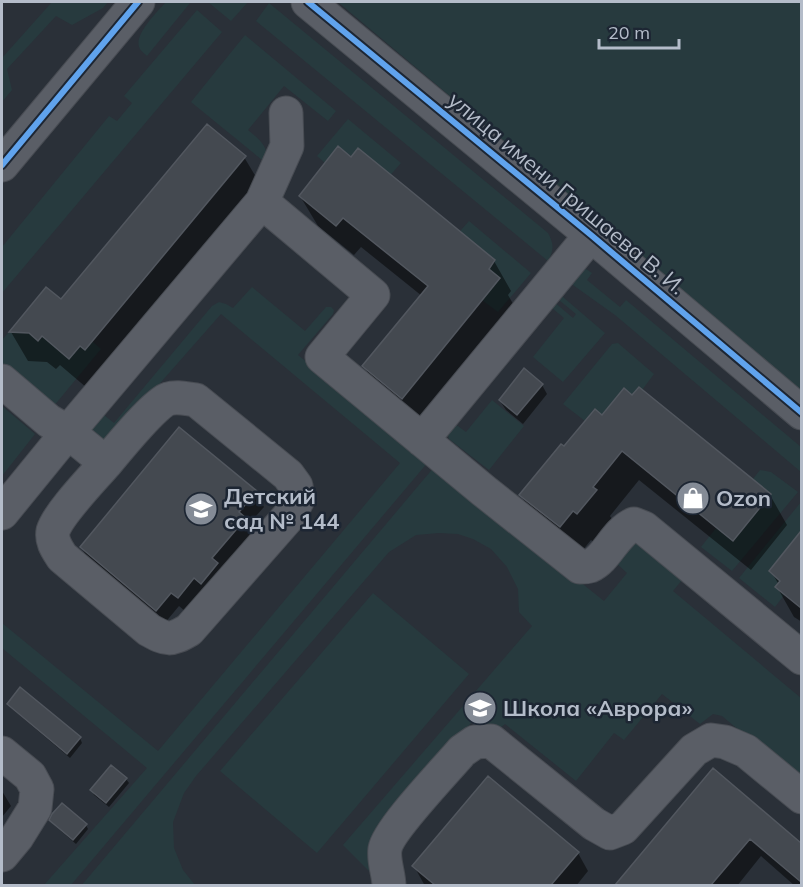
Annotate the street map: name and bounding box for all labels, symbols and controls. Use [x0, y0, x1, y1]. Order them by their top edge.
scale bar [599, 12, 678, 50]
text: 20 m [608, 21, 650, 44]
street label: улица имени Гришаева В. И. [443, 86, 691, 300]
shop icon: Ozon [675, 480, 711, 516]
place label: Детский сад № 144 [224, 482, 339, 535]
place label: Ozon [716, 484, 771, 512]
school or university icon: Детский сад № 144 [183, 491, 219, 527]
school or university icon: Школа «Аврора» [462, 690, 498, 726]
place label: Школа «Аврора» [503, 694, 692, 722]

